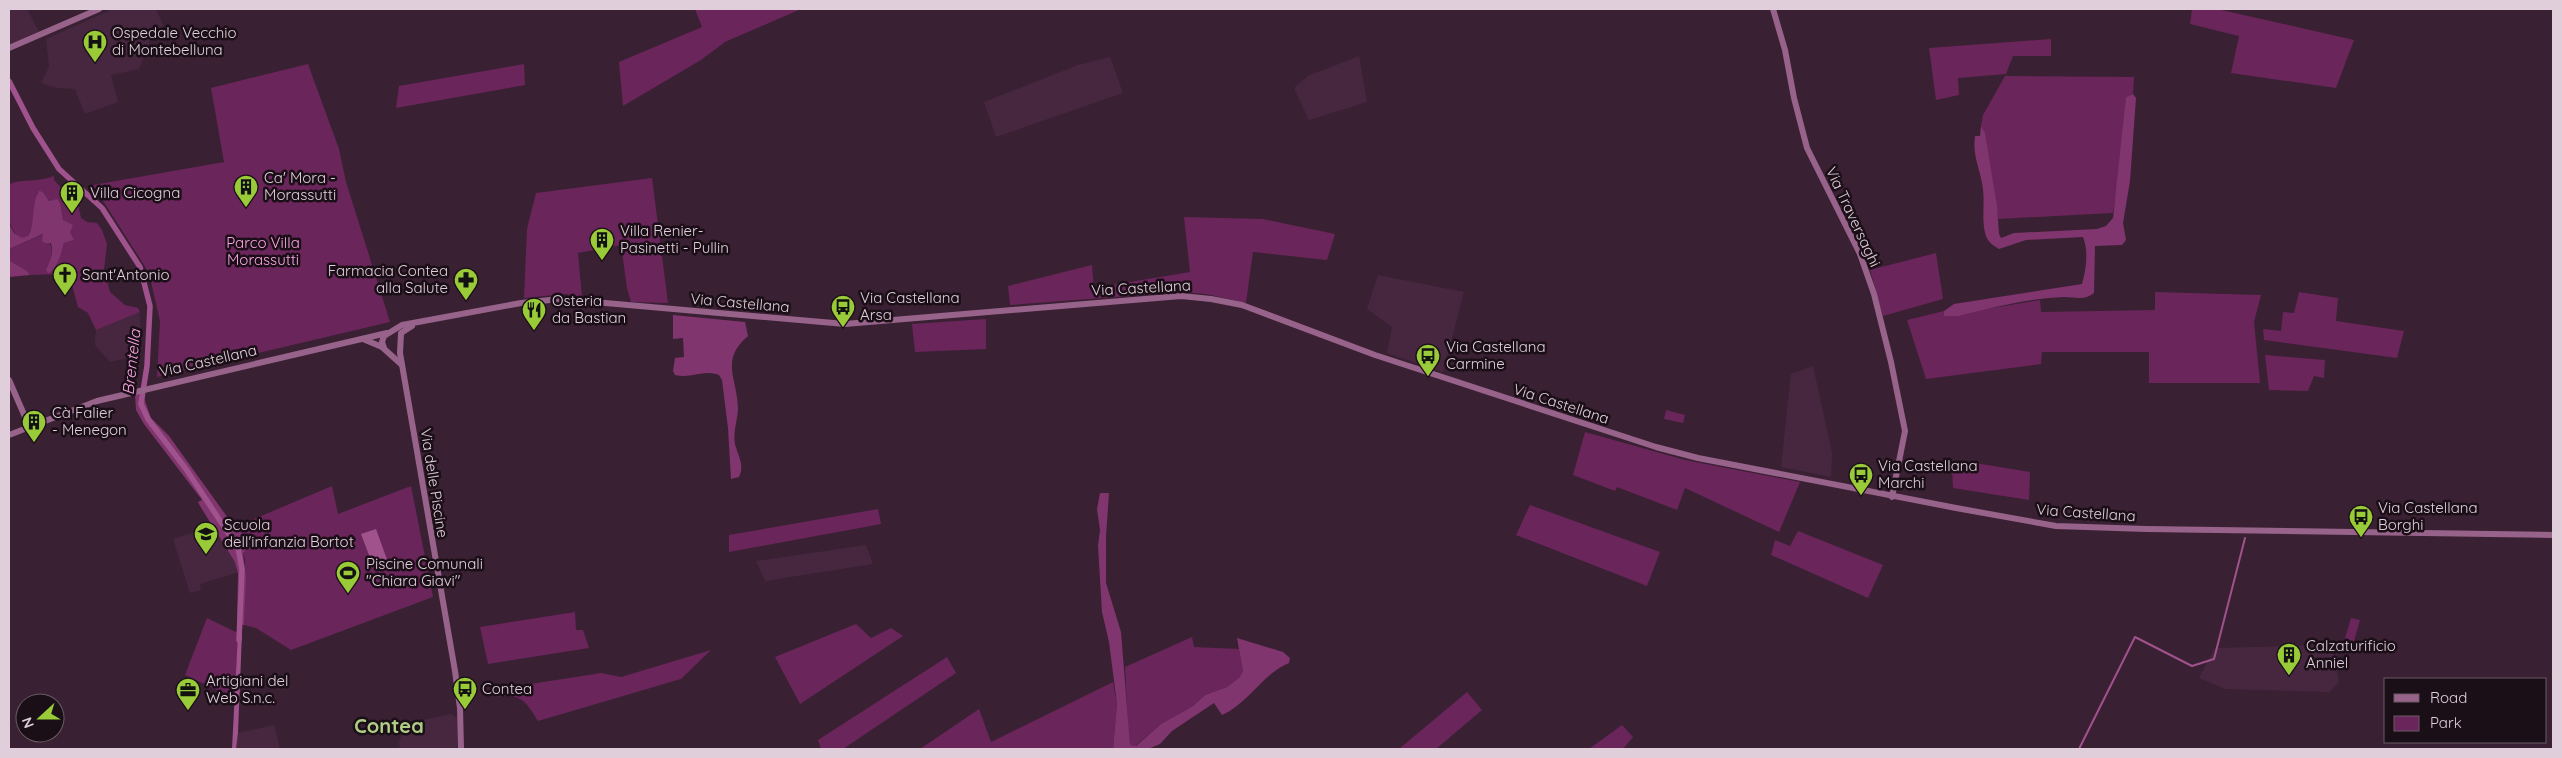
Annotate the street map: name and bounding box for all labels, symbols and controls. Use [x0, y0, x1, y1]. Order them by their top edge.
place label: Ospedale Vecchio di Montebelluna [112, 23, 237, 59]
hospital icon: Ospedale Vecchio di Montebelluna [82, 29, 108, 63]
street label: Via Traversaghi [1822, 164, 1885, 270]
place label: Ca' Mora - Morassutti [264, 168, 336, 204]
building icon: Ca' Mora - Morassutti [233, 174, 259, 208]
building icon: Villa Cicogna [59, 180, 85, 214]
place label: Villa Cicogna [90, 183, 180, 202]
place label: Villa Renier- Pasinetti - Pullin [620, 221, 729, 257]
building icon: Villa Renier- Pasinetti - Pullin [589, 227, 615, 261]
park label: Parco Villa Morassutti [226, 233, 300, 269]
place label: Farmacia Contea alla Salute [328, 261, 448, 297]
church icon: Sant'Antonio [52, 262, 78, 296]
place label: Sant'Antonio [82, 265, 170, 284]
pharmacy icon: Farmacia Contea alla Salute [453, 267, 479, 301]
street label: Via Castellana [1091, 275, 1191, 300]
place label: Via Castellana Arsa [860, 288, 960, 324]
street label: Via Castellana [690, 289, 790, 316]
place label: Osteria da Bastian [552, 291, 626, 327]
bus stop icon: Via Castellana Arsa [830, 294, 856, 328]
restaurant icon: Osteria da Bastian [521, 297, 547, 331]
water label: Brentella [118, 327, 145, 396]
place label: Via Castellana Carmine [1446, 337, 1546, 373]
street label: Via Castellana [157, 340, 259, 381]
bus stop icon: Via Castellana Carmine [1415, 343, 1441, 377]
street label: Via Castellana [1511, 379, 1611, 428]
place label: Cà Falier - Menegon [52, 403, 127, 439]
building icon: Cà Falier - Menegon [21, 409, 47, 443]
street label: Via delle Piscine [416, 427, 453, 539]
place label: Via Castellana Marchi [1878, 456, 1978, 492]
bus stop icon: Via Castellana Marchi [1848, 462, 1874, 496]
place label: Via Castellana Borghi [2378, 498, 2478, 534]
street label: Via Castellana [2036, 500, 2136, 525]
bus stop icon: Via Castellana Borghi [2348, 504, 2374, 538]
place label: Scuola dell'infanzia Bortot [224, 515, 354, 551]
school or university icon: Scuola dell'infanzia Bortot [193, 521, 219, 555]
place label: Piscine Comunali "Chiara Giavi" [366, 554, 483, 590]
sports icon: Piscine Comunali "Chiara Giavi" [335, 560, 361, 594]
place label: Calzaturificio Anniel [2306, 636, 2396, 672]
building icon: Calzaturificio Anniel [2276, 642, 2302, 676]
place label: Artigiani del Web S.n.c. [206, 671, 288, 707]
bus stop icon: Contea [452, 676, 478, 710]
office icon: Artigiani del Web S.n.c. [175, 677, 201, 711]
legend [2384, 678, 2547, 743]
place label: Contea [482, 679, 532, 698]
text: Road [2430, 688, 2467, 707]
north arrow [15, 693, 65, 743]
district label: Contea [354, 713, 424, 738]
text: Park [2430, 713, 2462, 732]
text: N [18, 715, 38, 731]

